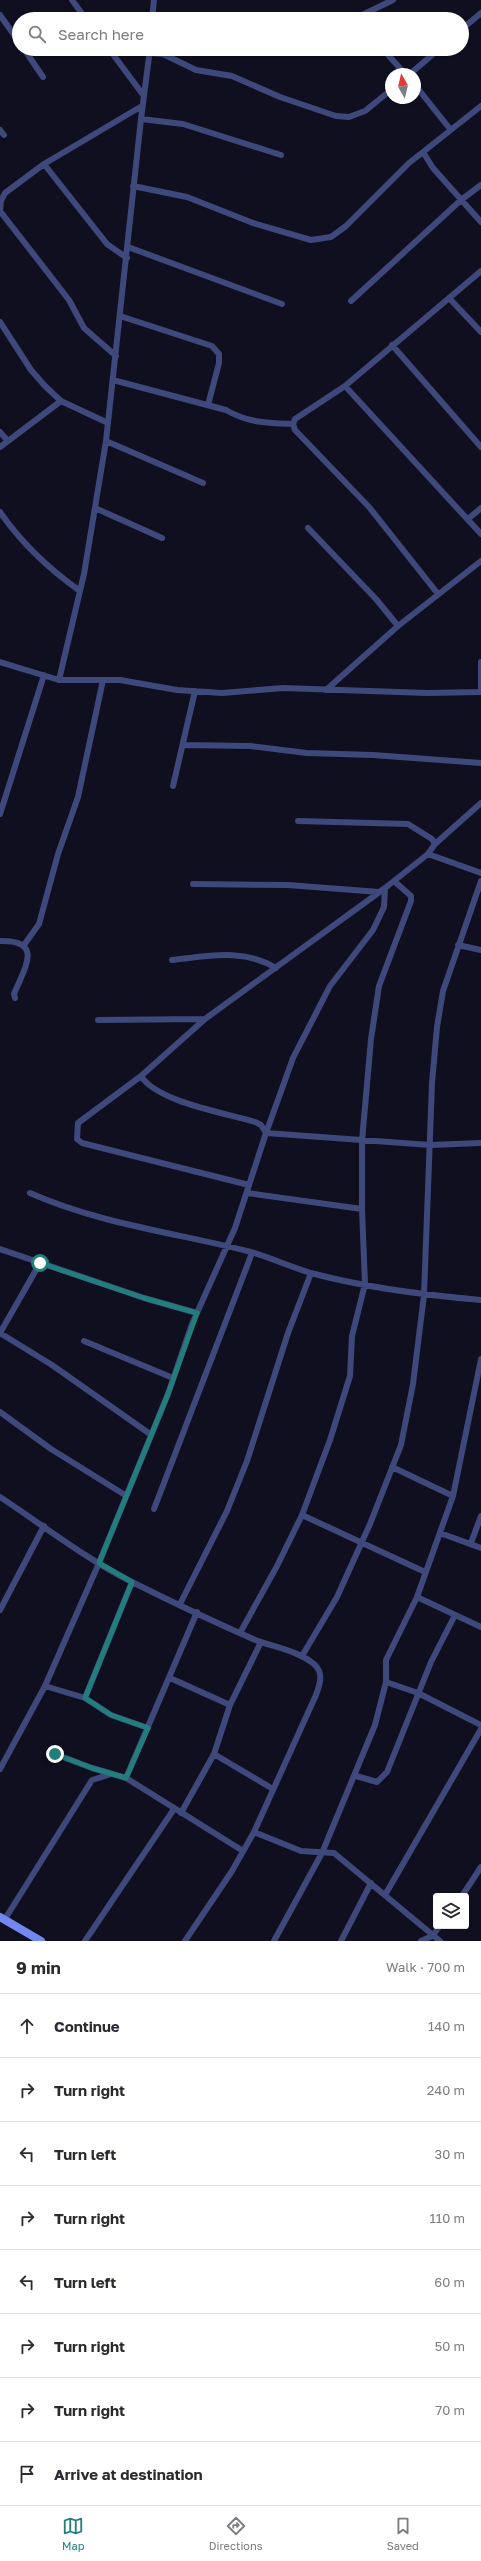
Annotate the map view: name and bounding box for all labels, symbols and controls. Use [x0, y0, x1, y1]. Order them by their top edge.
search box [12, 12, 469, 56]
icon: search [26, 23, 48, 45]
text: Search here [58, 25, 144, 43]
north arrow [385, 68, 421, 104]
route start [31, 1254, 49, 1272]
route end [46, 1745, 64, 1763]
map controls [433, 1893, 469, 1929]
button: layers [433, 1893, 469, 1929]
text: 9 min [16, 1957, 61, 1978]
text: Walk · 700 m [386, 1959, 465, 1975]
icon: ahead [16, 2015, 38, 2037]
text: Continue [54, 2017, 120, 2035]
text: 140 m [428, 2018, 465, 2034]
icon: right [16, 2079, 38, 2101]
text: Turn right [54, 2081, 125, 2099]
text: 240 m [427, 2082, 465, 2098]
icon: left [16, 2143, 38, 2165]
text: Turn left [54, 2145, 116, 2163]
text: 30 m [435, 2146, 465, 2162]
icon: right [16, 2207, 38, 2229]
text: Turn right [54, 2209, 125, 2227]
text: 110 m [430, 2210, 465, 2226]
icon: left [16, 2271, 38, 2293]
text: Turn left [54, 2273, 116, 2291]
text: 60 m [434, 2274, 465, 2290]
icon: right [16, 2335, 38, 2357]
text: Turn right [54, 2337, 125, 2355]
text: 50 m [435, 2338, 465, 2354]
icon: right [16, 2399, 38, 2421]
text: Turn right [54, 2401, 125, 2419]
text: 70 m [435, 2402, 465, 2418]
icon: arrive [16, 2463, 38, 2485]
text: Arrive at destination [54, 2465, 203, 2483]
tab: Map [62, 2515, 85, 2552]
tab: Directions [209, 2515, 263, 2552]
tab: Saved [387, 2515, 419, 2552]

